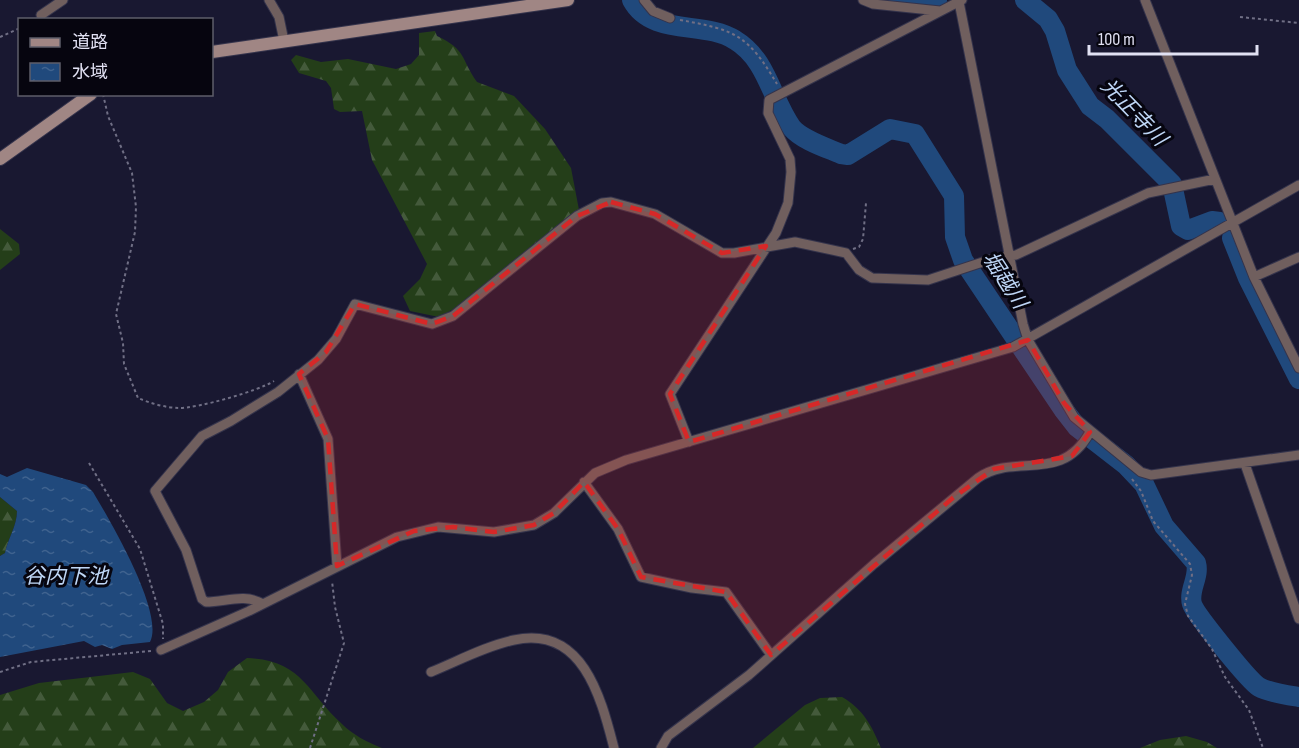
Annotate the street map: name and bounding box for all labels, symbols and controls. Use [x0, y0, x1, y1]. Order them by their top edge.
legend [18, 18, 213, 96]
scale bar [1089, 18, 1257, 56]
text: 100 m [1098, 29, 1135, 50]
text: 道路 [72, 32, 108, 53]
text: 水域 [72, 62, 108, 83]
water label: 光正寺川 [1095, 73, 1173, 153]
water label: 堀越川 [977, 247, 1033, 315]
water label: 谷内下池 [24, 564, 110, 589]

